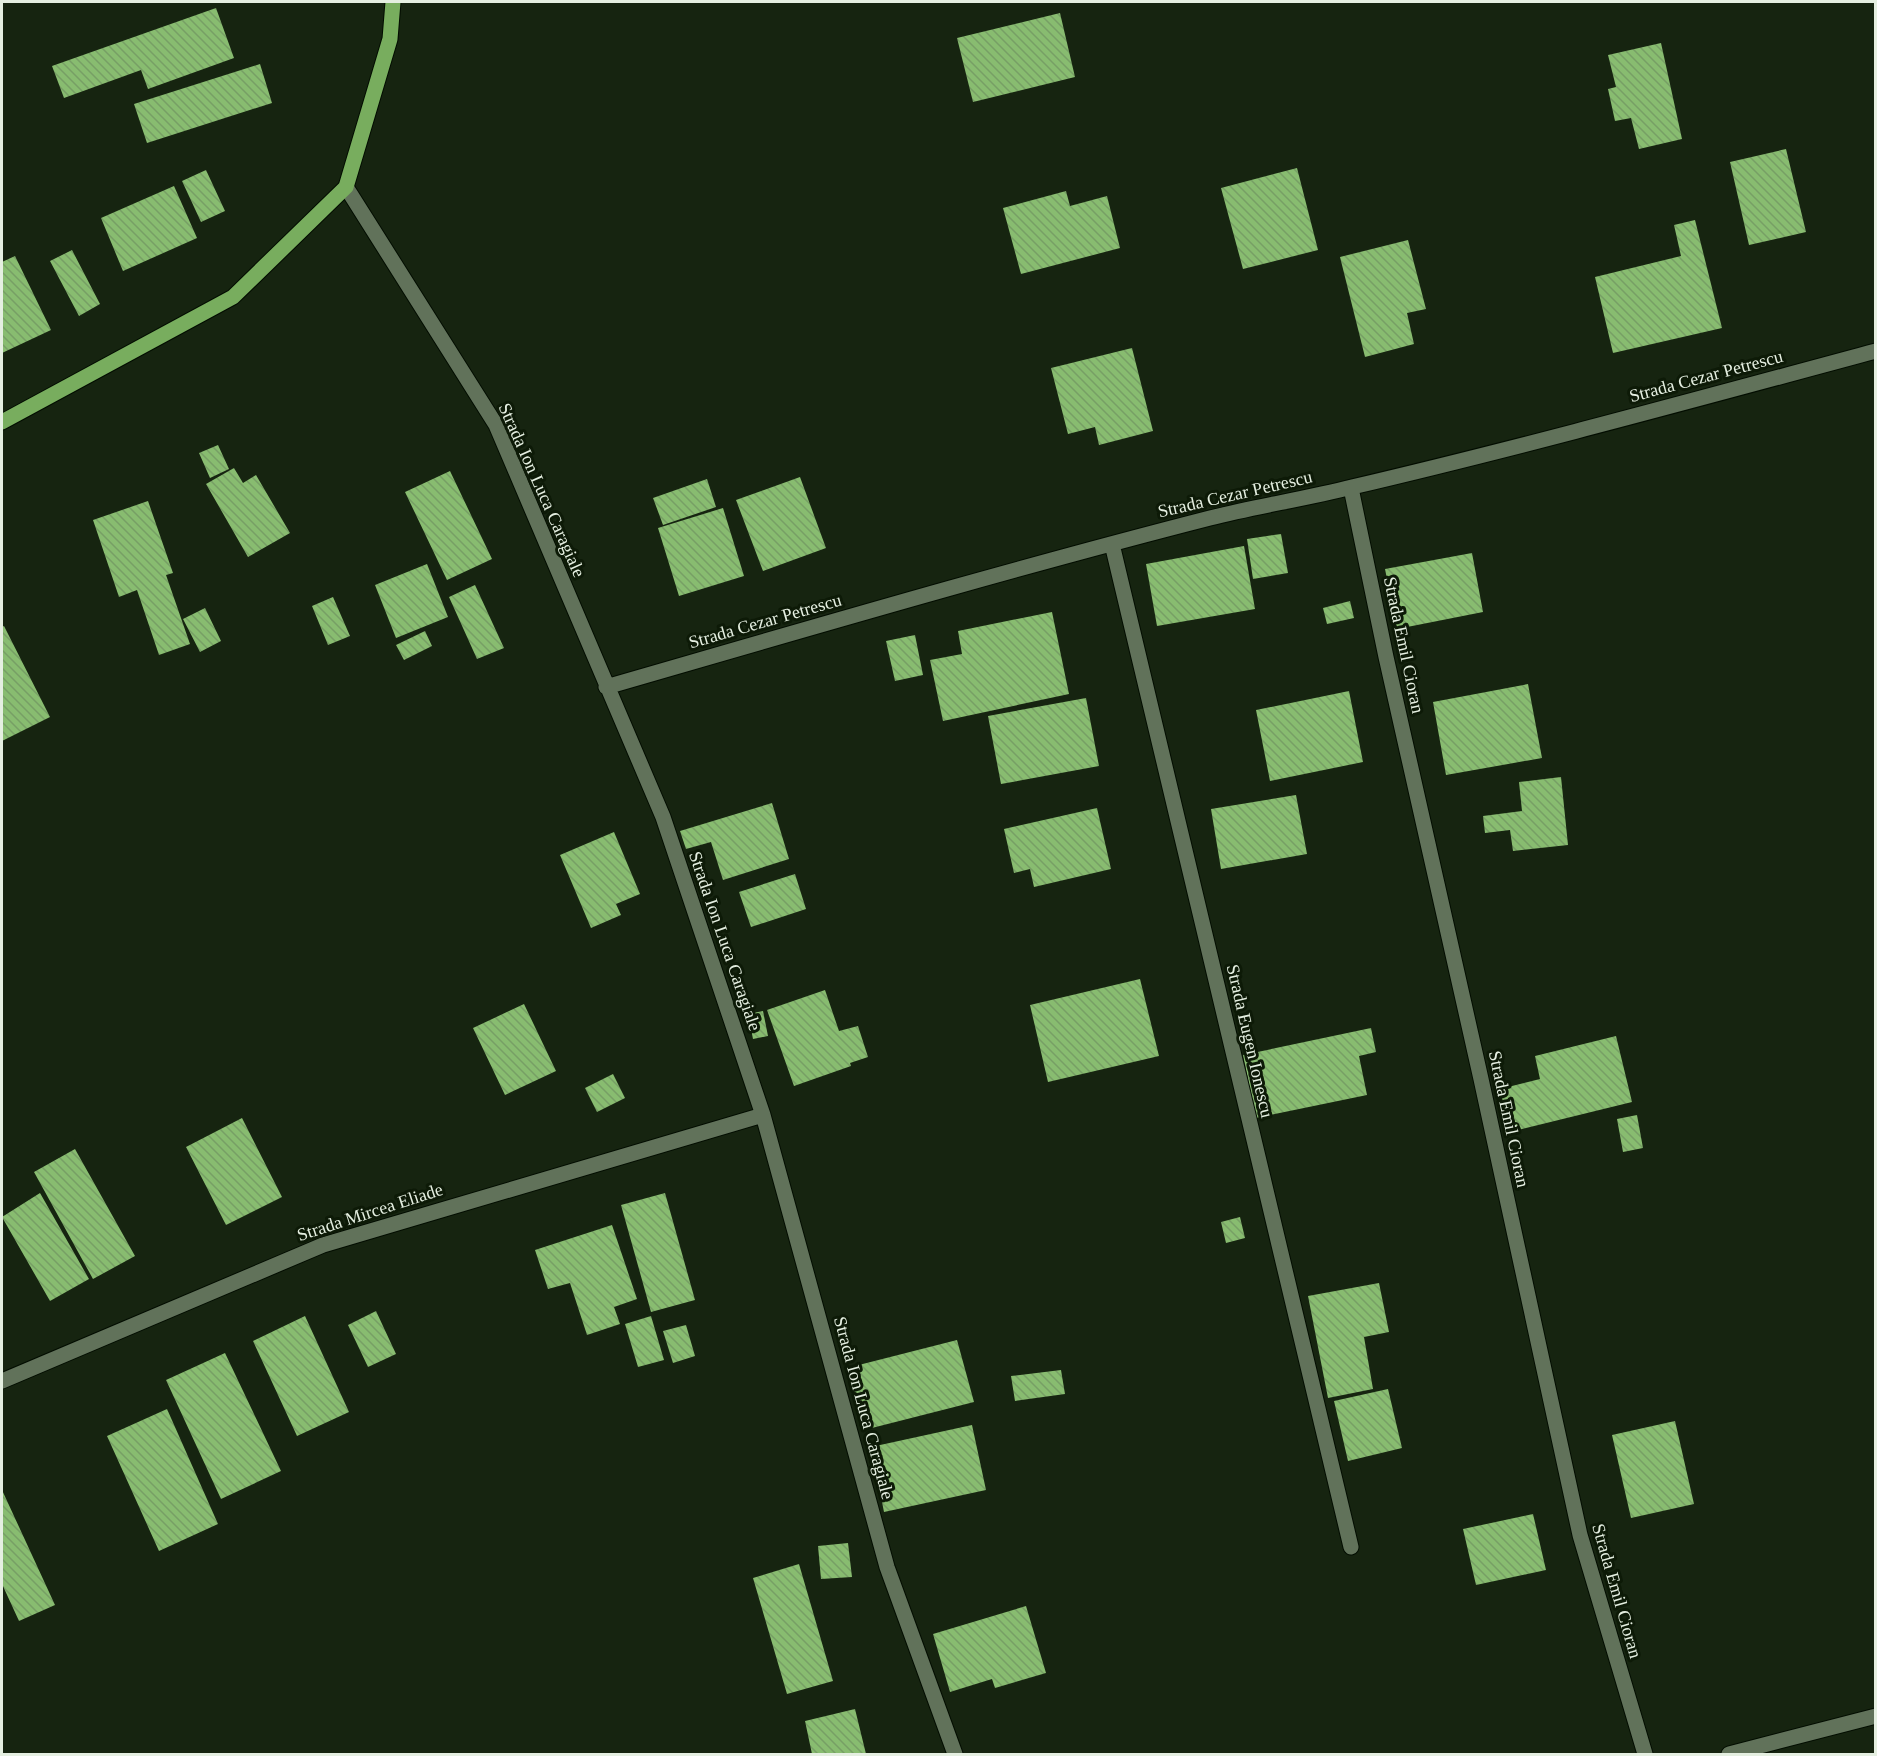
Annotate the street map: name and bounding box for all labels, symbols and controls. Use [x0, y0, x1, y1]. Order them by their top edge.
street label: Strada Cezar Petrescu [1627, 346, 1785, 406]
street label: Strada Ion Luca Caragiale [495, 400, 589, 580]
street label: Strada Cezar Petrescu [1156, 466, 1314, 522]
street label: Strada Emil Cioran [1380, 575, 1428, 715]
street label: Strada Cezar Petrescu [686, 590, 844, 652]
street label: Strada Ion Luca Caragiale [685, 849, 765, 1033]
street label: Strada Eugen Ionescu [1223, 962, 1277, 1120]
street label: Strada Emil Cioran [1485, 1049, 1533, 1189]
street label: Strada Mircea Eliade [295, 1179, 445, 1245]
street label: Strada Ion Luca Caragiale [830, 1314, 898, 1502]
street label: Strada Emil Cioran [1588, 1521, 1646, 1661]

